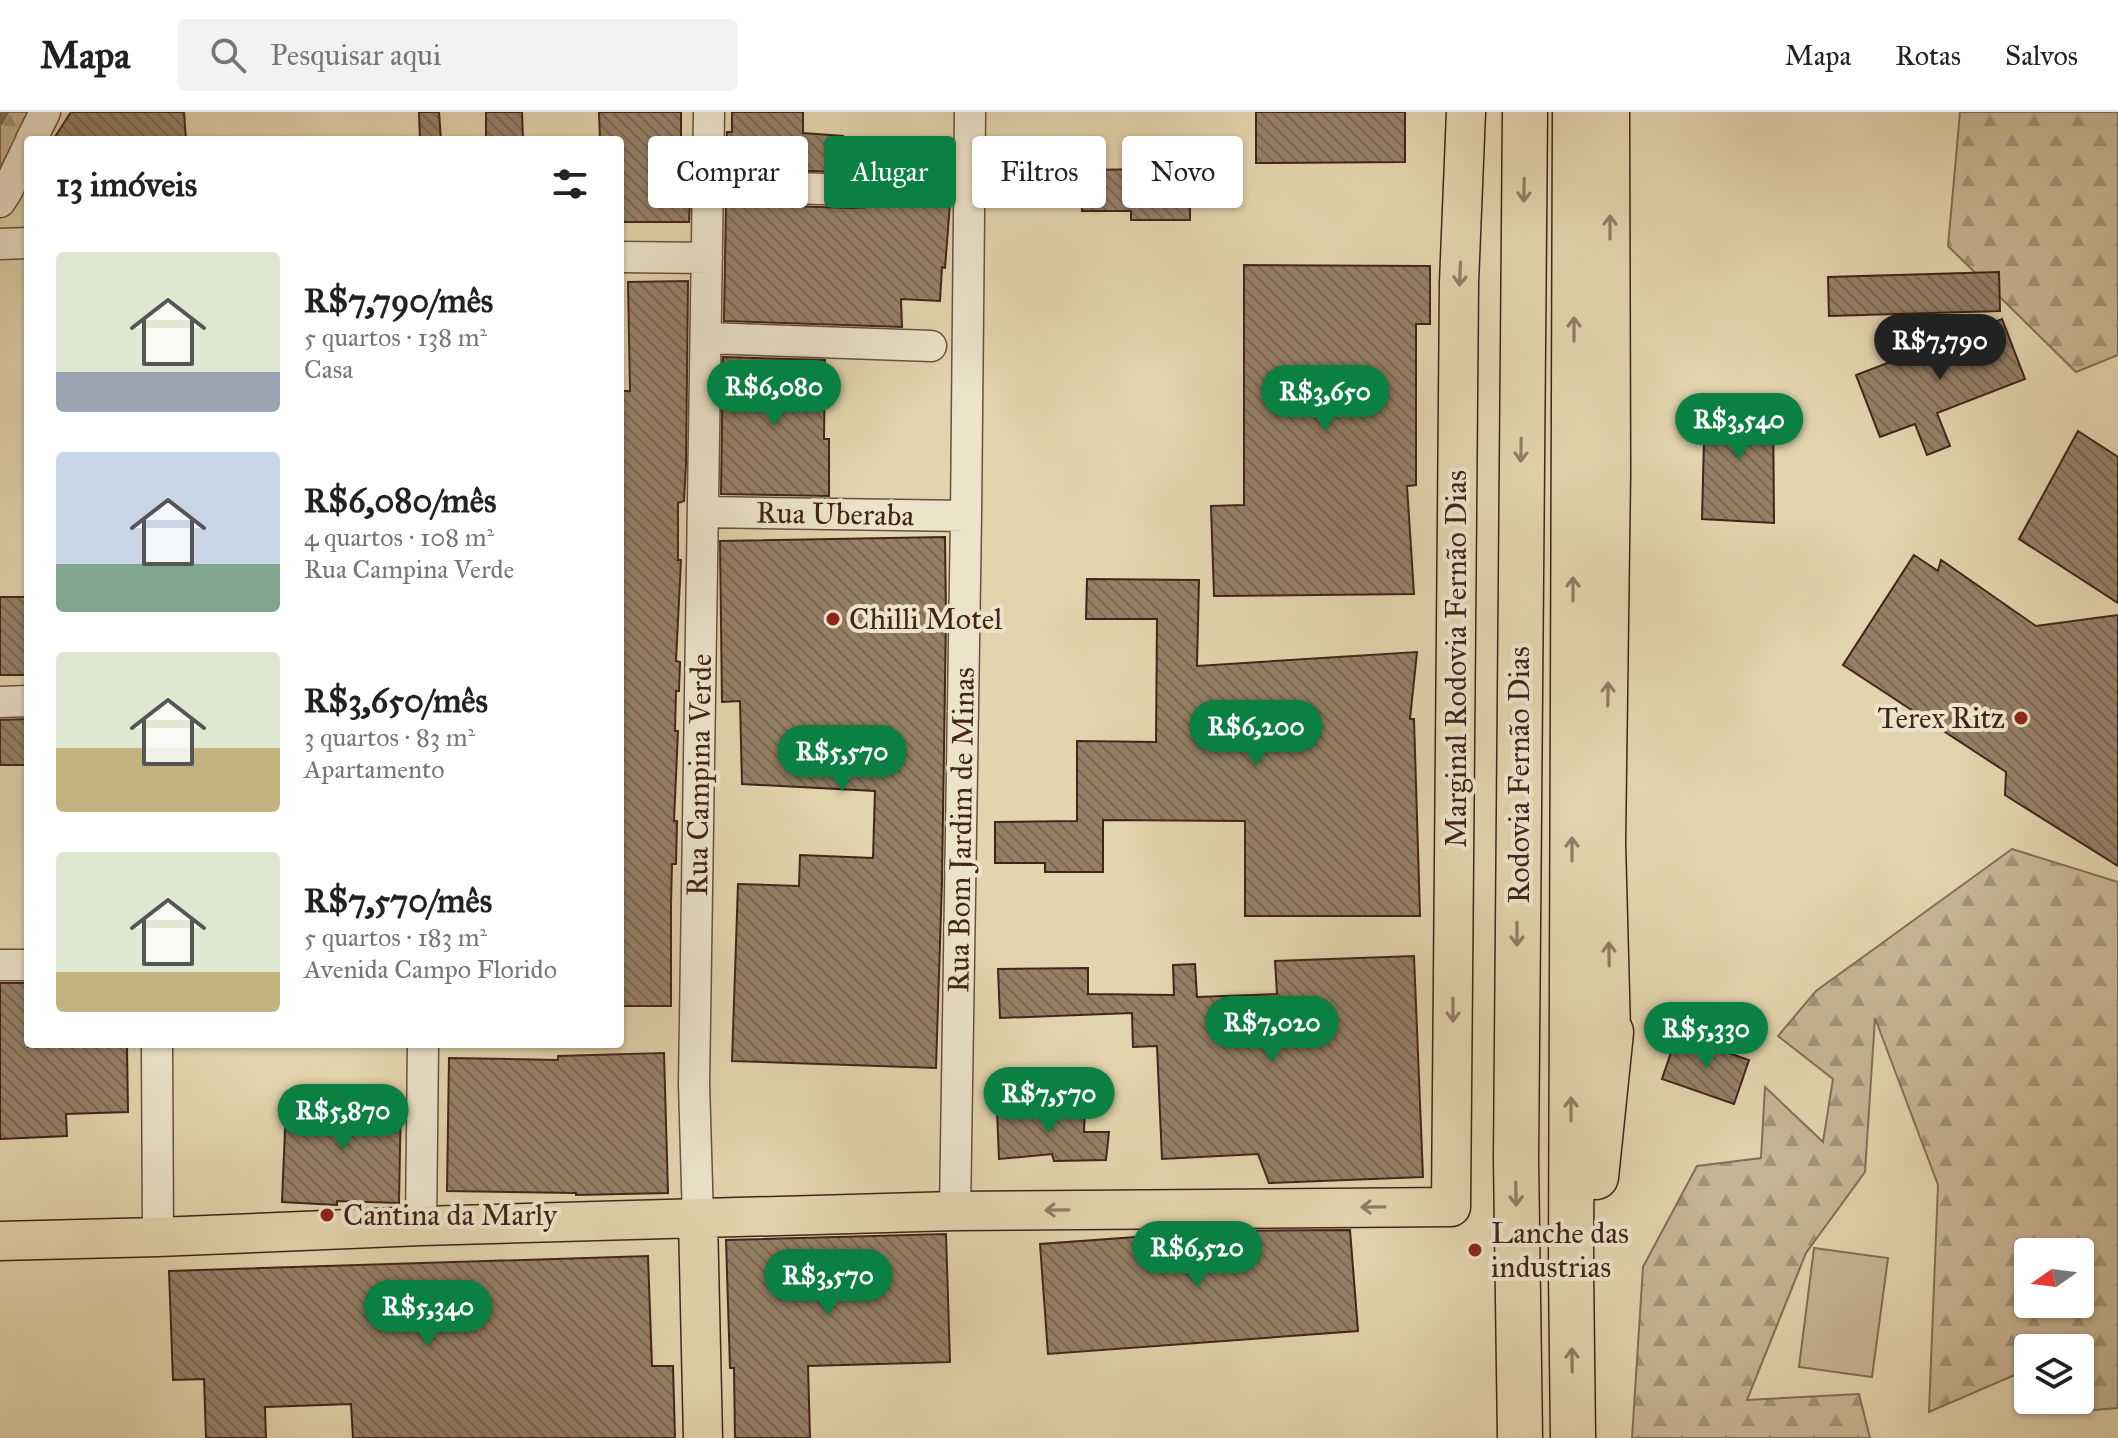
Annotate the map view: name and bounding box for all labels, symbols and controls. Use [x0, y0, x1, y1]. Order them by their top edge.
search box [178, 19, 738, 91]
text: Mapa [40, 32, 130, 78]
icon: search [206, 33, 250, 77]
text: Pesquisar aqui [270, 37, 441, 73]
text: Mapa [1785, 38, 1851, 73]
text: Rotas [1895, 38, 1961, 73]
text: Salvos [2005, 38, 2078, 73]
chip: Comprar [648, 136, 808, 208]
chip: Alugar [824, 136, 956, 208]
chip: Filtros [972, 136, 1106, 208]
chip: Novo [1122, 136, 1243, 208]
icon: filters [548, 162, 592, 206]
text: 13 imóveis [56, 164, 197, 205]
one-way arrow [1516, 176, 1532, 203]
one-way arrow [1602, 214, 1618, 241]
one-way arrow [1452, 260, 1467, 287]
text: R$7,790/mês [304, 280, 493, 321]
icon: home [120, 284, 216, 380]
pin: R$7,790 [1866, 314, 2014, 382]
one-way arrow [1566, 316, 1582, 343]
text: 5 quartos · 138 m² [304, 321, 487, 353]
text: R$7,790 [1892, 324, 1988, 356]
text: Casa [304, 353, 353, 385]
pin: R$6,080 [700, 360, 848, 428]
pin: R$3,650 [1251, 365, 1399, 433]
text: R$6,080 [725, 370, 823, 402]
text: R$3,650 [1279, 375, 1371, 407]
pin: R$3,540 [1665, 393, 1813, 461]
text: R$3,540 [1693, 403, 1785, 435]
one-way arrow [1513, 436, 1529, 463]
street label: Marginal Rodovia Fernão Dias [1438, 470, 1474, 848]
text: R$6,080/mês [304, 480, 496, 521]
icon: home [120, 484, 216, 580]
street label: Rua Uberaba [756, 495, 915, 533]
text: 4 quartos · 108 m² [304, 521, 494, 553]
text: Rua Campina Verde [304, 553, 514, 585]
one-way arrow [1565, 576, 1581, 603]
place label: Chilli Motel [849, 601, 1003, 637]
marker: Chilli Motel [824, 610, 842, 628]
street label: Rodovia Fernão Dias [1501, 646, 1537, 904]
street label: Rua Campina Verde [679, 653, 719, 897]
street label: Rua Bom Jardim de Minas [940, 667, 982, 993]
text: R$3,650/mês [304, 680, 488, 721]
one-way arrow [1600, 681, 1616, 708]
icon: home [120, 684, 216, 780]
pin: R$6,200 [1182, 700, 1330, 768]
place label: Terex Ritz [1877, 700, 2005, 736]
marker: Terex Ritz [2012, 709, 2030, 727]
text: R$6,200 [1207, 710, 1305, 742]
text: 3 quartos · 83 m² [304, 721, 475, 753]
pin: R$5,570 [768, 725, 916, 793]
text: R$5,570 [796, 735, 888, 767]
text: Apartamento [304, 753, 445, 785]
one-way arrow [1564, 836, 1580, 863]
text: R$7,570/mês [304, 880, 492, 921]
icon: home [120, 884, 216, 980]
one-way arrow [1509, 920, 1525, 947]
text: 5 quartos · 183 m² [304, 921, 487, 953]
one-way arrow [1601, 941, 1617, 968]
text: Avenida Campo Florido [304, 953, 557, 985]
pin: R$7,020 [1198, 996, 1346, 1064]
one-way arrow [1445, 996, 1461, 1023]
pin: R$5,330 [1632, 1002, 1780, 1070]
text: R$7,020 [1223, 1006, 1321, 1038]
text: R$5,330 [1662, 1012, 1750, 1044]
pin: R$7,570 [975, 1067, 1123, 1135]
text: R$7,570 [1002, 1077, 1096, 1109]
pin: R$5,870 [269, 1084, 417, 1152]
text: R$5,870 [296, 1094, 390, 1126]
one-way arrow [1563, 1096, 1579, 1123]
one-way arrow [1508, 1180, 1524, 1207]
place label: Cantina da Marly [343, 1197, 558, 1233]
one-way arrow [1360, 1199, 1387, 1215]
one-way arrow [1044, 1202, 1071, 1218]
marker: Cantina da Marly [318, 1206, 336, 1224]
place label: Lanche das industrias [1491, 1215, 1629, 1285]
pin: R$6,520 [1123, 1221, 1271, 1289]
text: R$6,520 [1150, 1231, 1244, 1263]
north arrow [2014, 1238, 2094, 1318]
map controls [2014, 1238, 2094, 1414]
marker: Lanche das industrias [1466, 1241, 1484, 1259]
pin: R$3,570 [754, 1249, 902, 1317]
text: R$3,570 [782, 1259, 874, 1291]
pin: R$5,340 [354, 1280, 502, 1348]
text: R$5,340 [382, 1290, 474, 1322]
button: layers [2014, 1334, 2094, 1414]
one-way arrow [1564, 1347, 1580, 1374]

